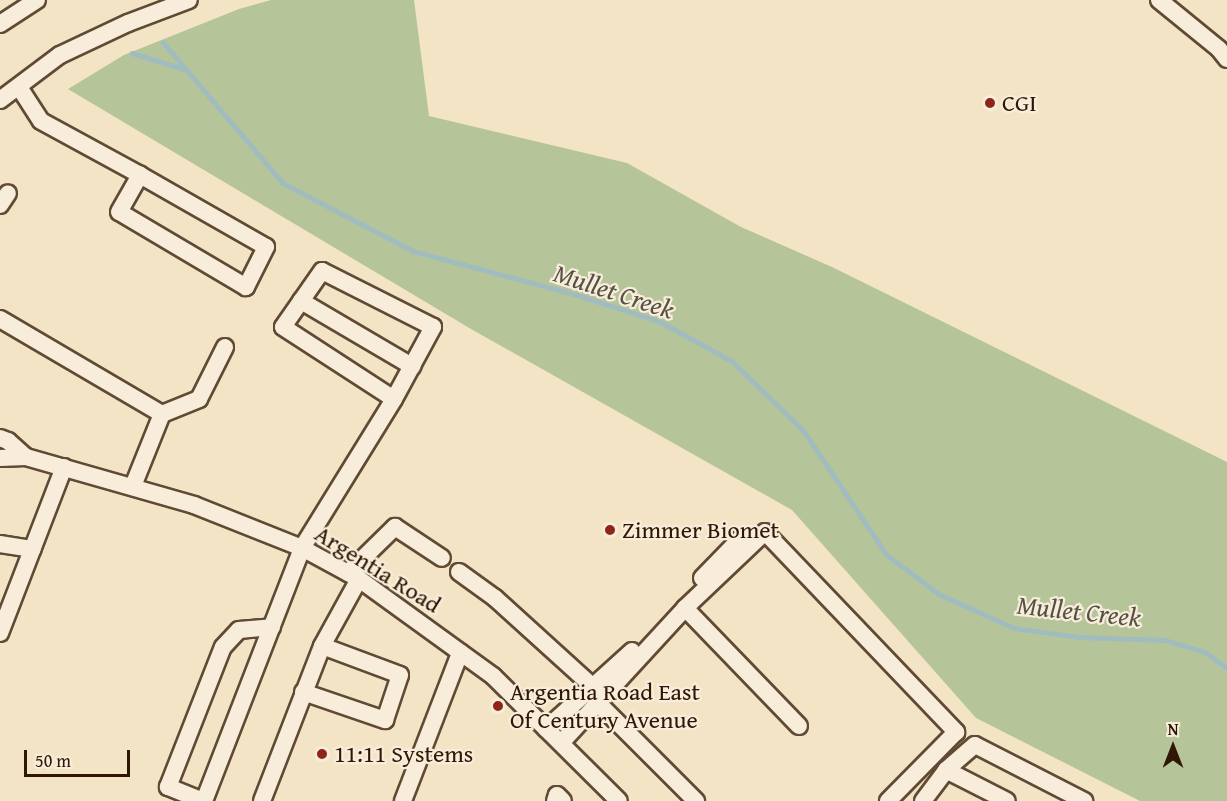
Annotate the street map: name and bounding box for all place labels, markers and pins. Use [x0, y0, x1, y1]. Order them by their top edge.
place label: CGI [1002, 89, 1037, 117]
marker: CGI [983, 96, 997, 110]
place label: Zimmer Biomet [622, 516, 779, 544]
marker: Zimmer Biomet [603, 523, 617, 537]
place label: Argentia Road East Of Century Avenue [510, 678, 700, 734]
marker: Argentia Road East Of Century Avenue [491, 699, 505, 713]
place label: 11:11 Systems [334, 740, 473, 768]
marker: 11:11 Systems [315, 747, 329, 761]

